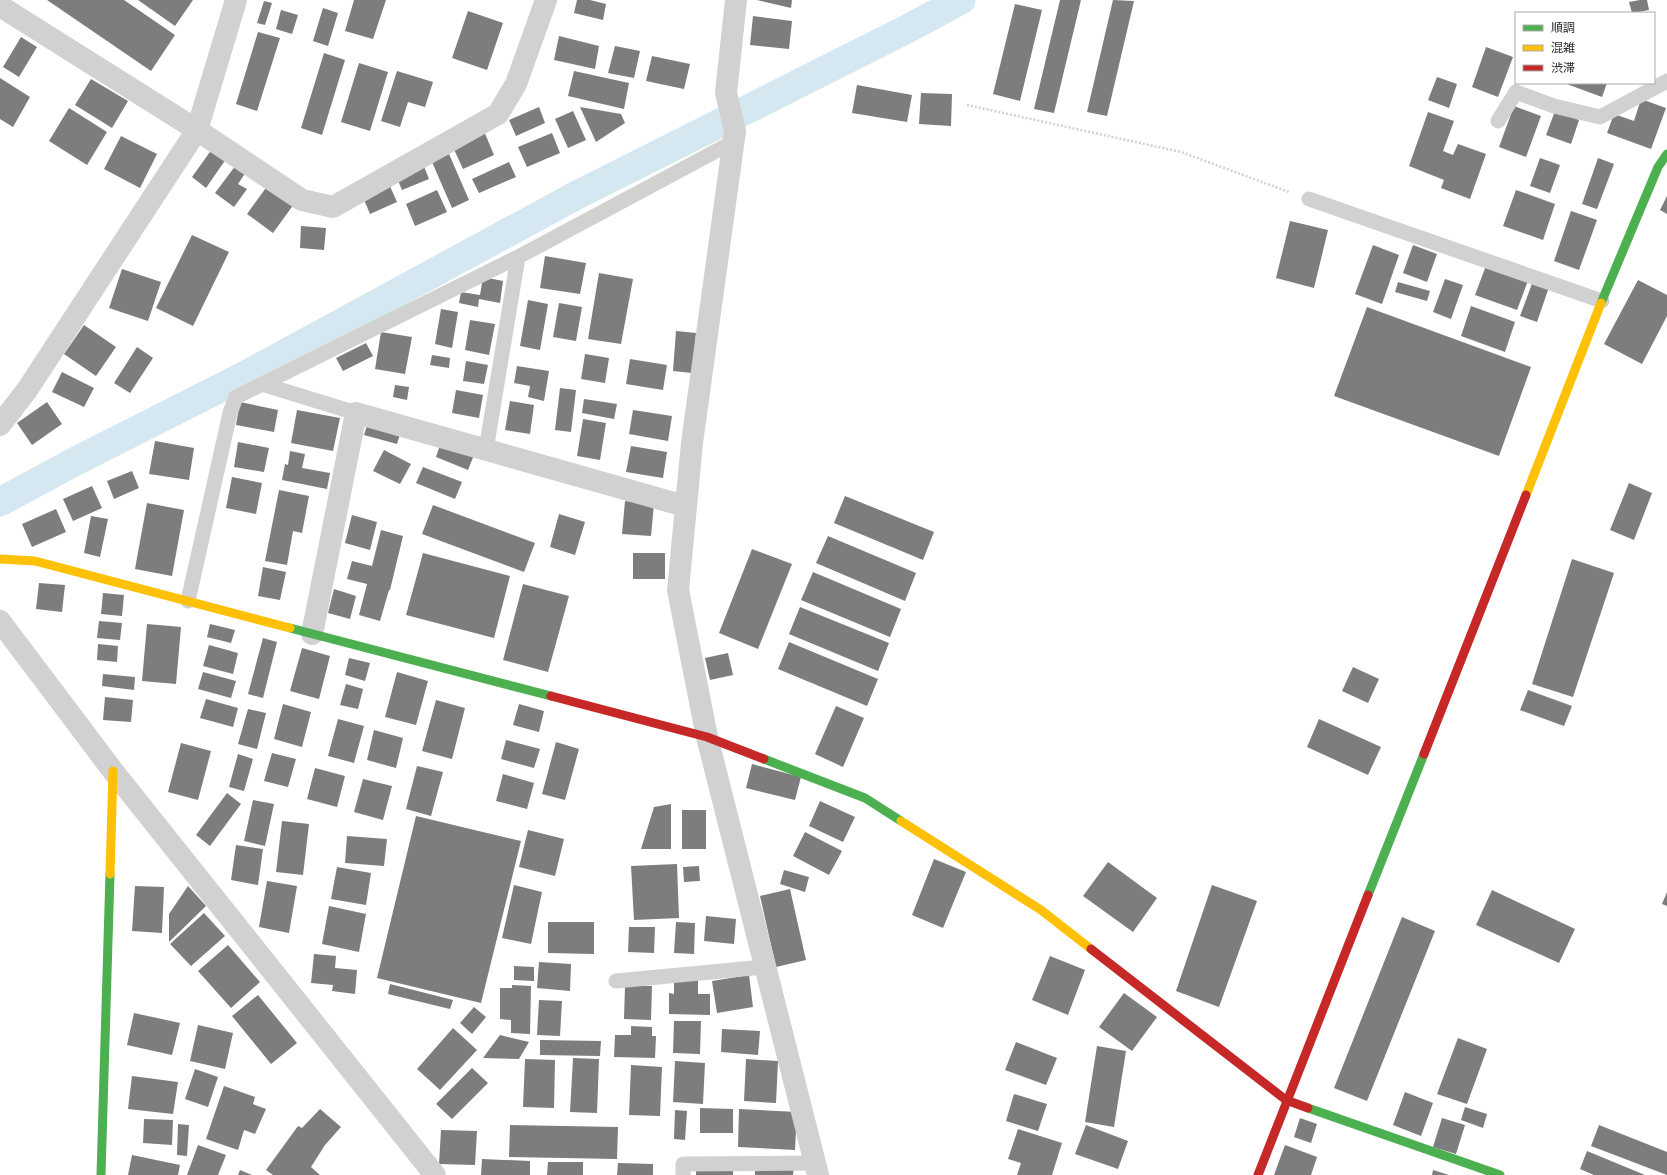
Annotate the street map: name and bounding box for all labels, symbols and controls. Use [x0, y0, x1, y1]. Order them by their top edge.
legend [1515, 12, 1655, 84]
text: 順調 [1551, 21, 1575, 36]
text: 混雑 [1551, 41, 1575, 56]
text: 渋滞 [1551, 61, 1575, 76]

